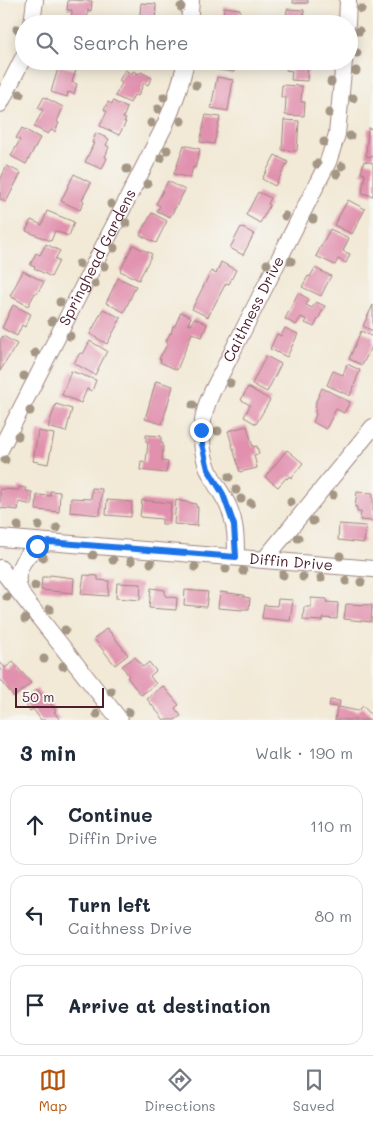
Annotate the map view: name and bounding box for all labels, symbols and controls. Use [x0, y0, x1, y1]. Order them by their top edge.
search box [15, 15, 358, 70]
icon: search [33, 29, 61, 57]
text: Search here [73, 30, 189, 55]
street label: Springhead Gardens [54, 185, 140, 329]
street label: Caithness Drive [218, 252, 288, 365]
route end [190, 419, 213, 442]
route start [26, 535, 49, 558]
street label: Diffin Drive [248, 548, 334, 575]
scale bar [15, 685, 104, 708]
text: 50 m [22, 687, 54, 706]
text: 3 min [20, 739, 76, 766]
text: Walk · 190 m [255, 742, 353, 763]
text: Continue [68, 802, 153, 827]
icon: ahead [21, 811, 49, 839]
text: 110 m [310, 815, 352, 836]
text: Diffin Drive [68, 827, 158, 848]
text: Turn left [68, 892, 151, 917]
icon: left [21, 901, 49, 929]
text: 80 m [315, 905, 352, 926]
text: Caithness Drive [68, 917, 192, 938]
icon: arrive [21, 991, 49, 1019]
text: Arrive at destination [68, 993, 271, 1018]
tab: Map [39, 1066, 67, 1115]
tab: Directions [144, 1066, 216, 1115]
tab: Saved [293, 1066, 334, 1115]

